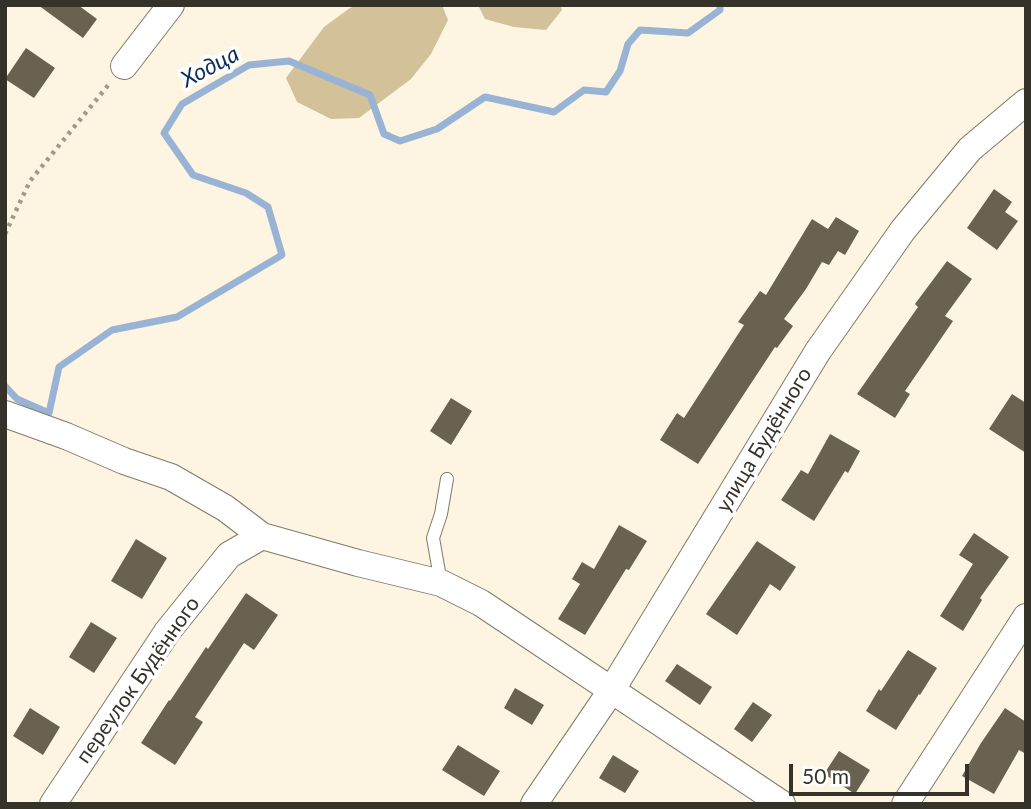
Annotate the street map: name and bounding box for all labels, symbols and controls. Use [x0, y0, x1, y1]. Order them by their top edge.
water label: Ходца [176, 40, 244, 94]
street label: улица Будённого [711, 363, 817, 517]
street label: переулок Будённого [71, 592, 205, 768]
scale bar [793, 750, 973, 794]
text: 50 m [802, 763, 849, 788]

